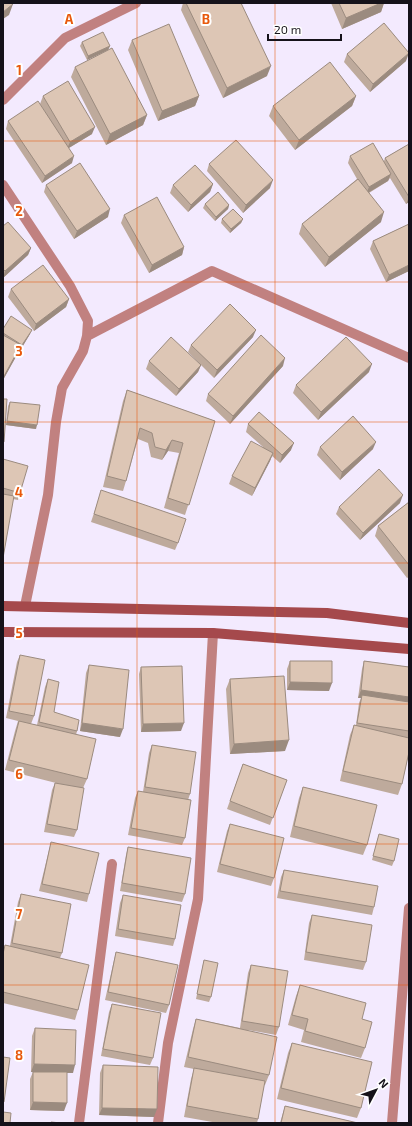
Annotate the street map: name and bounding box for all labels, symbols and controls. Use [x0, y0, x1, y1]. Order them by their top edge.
text: A [65, 11, 74, 27]
text: B [202, 11, 210, 27]
scale bar [268, 16, 341, 42]
text: 20 m [274, 22, 301, 36]
text: 1 [16, 62, 22, 78]
text: 2 [15, 203, 23, 219]
text: 3 [15, 343, 23, 359]
text: 4 [15, 484, 23, 500]
text: 5 [15, 625, 23, 641]
text: 6 [15, 766, 23, 782]
text: 7 [16, 906, 23, 922]
text: 8 [15, 1047, 23, 1063]
north arrow [356, 1070, 396, 1110]
text: N [376, 1076, 391, 1090]

